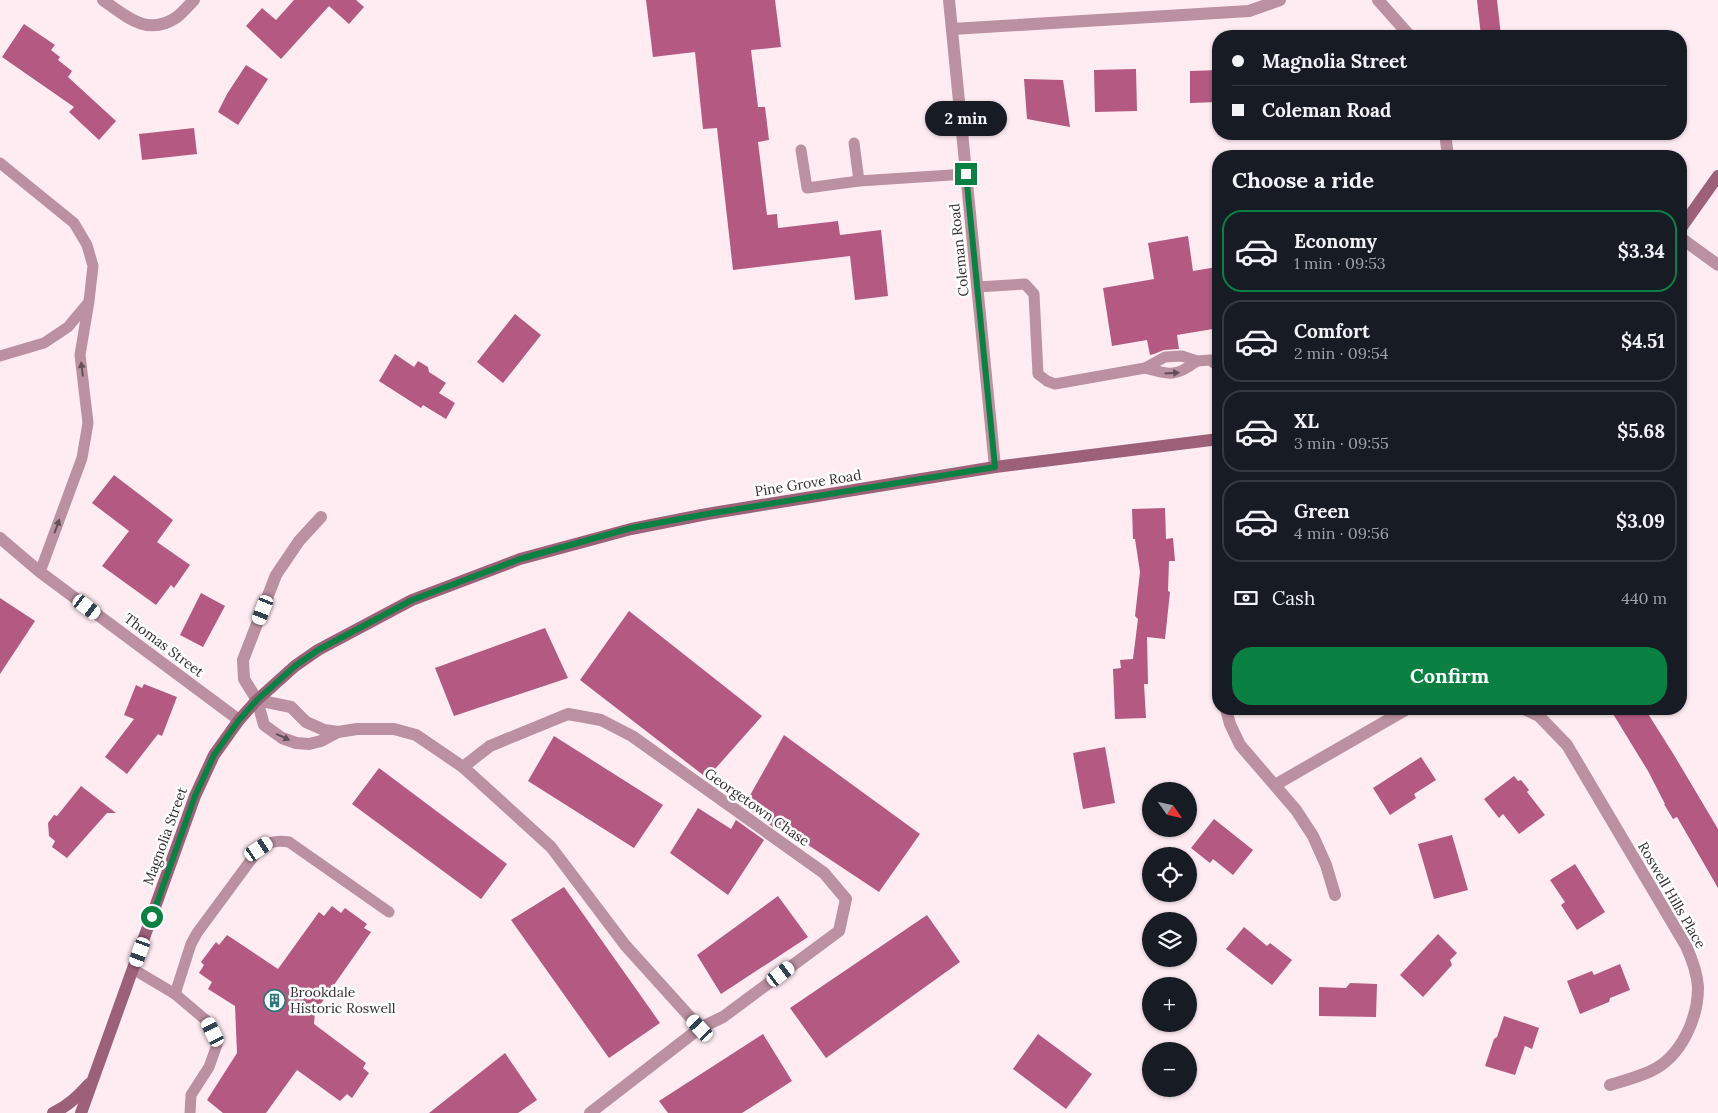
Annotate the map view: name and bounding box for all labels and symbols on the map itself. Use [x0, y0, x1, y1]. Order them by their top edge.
callout: 2 min [925, 101, 1007, 136]
route end [955, 163, 977, 185]
street label: Coleman Road [945, 202, 973, 298]
one-way arrow [78, 361, 86, 377]
one-way arrow [1165, 368, 1181, 376]
street label: Pine Grove Road [753, 466, 863, 500]
one-way arrow [53, 518, 61, 533]
car [70, 592, 103, 622]
car [250, 593, 275, 627]
street label: Thomas Street [121, 609, 208, 681]
one-way arrow [276, 734, 290, 742]
street label: Georgetown Chase [701, 764, 813, 850]
north arrow [1142, 782, 1198, 838]
street label: Magnolia Street [139, 784, 191, 887]
car [242, 834, 275, 864]
street label: Roswell Hills Place [1634, 838, 1710, 952]
route start [141, 906, 163, 928]
car [127, 935, 152, 969]
car [764, 959, 797, 989]
place label: Brookdale Historic Roswell [290, 983, 396, 1017]
building icon: Brookdale Historic Roswell [262, 988, 286, 1012]
car [684, 1012, 715, 1044]
car [199, 1015, 226, 1049]

